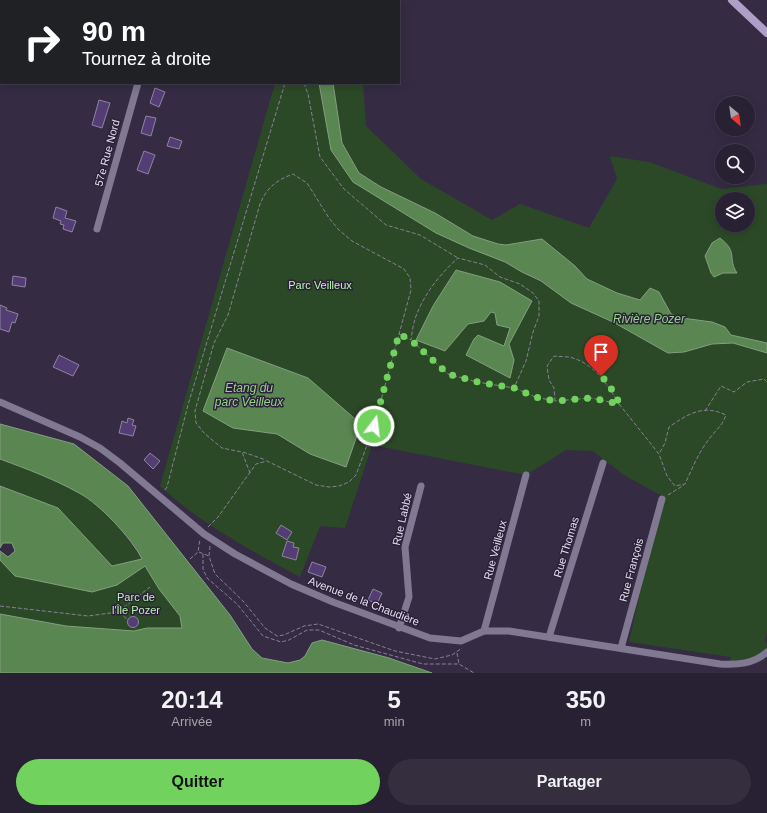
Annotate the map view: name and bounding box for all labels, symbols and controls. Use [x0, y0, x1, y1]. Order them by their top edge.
icon: right [16, 16, 68, 68]
text: 90 m [82, 16, 146, 47]
text: Tournez à droite [82, 49, 211, 69]
north arrow [715, 96, 755, 136]
map controls [715, 96, 755, 232]
street label: 57e Rue Nord [92, 118, 122, 188]
button: search [715, 144, 755, 184]
button: layers [715, 192, 755, 232]
park label: Parc Veilleux [288, 279, 352, 291]
water label: Rivière Pozer [613, 312, 686, 326]
pin [584, 335, 618, 376]
icon: arrive [590, 341, 612, 363]
water label: Etang du parc Veilleux [214, 381, 284, 409]
position arrow [353, 405, 395, 447]
street label: Rue Labbé [390, 491, 414, 547]
street label: Rue Thomas [551, 515, 581, 579]
street label: Rue Veilleux [481, 518, 509, 581]
street label: Rue François [617, 536, 645, 603]
street label: Avenue de la Chaudière [307, 574, 421, 628]
park label: Parc de l'Île Pozer [112, 591, 160, 616]
text: 20:14 [161, 686, 223, 713]
text: 5 [387, 686, 401, 713]
text: 350 [566, 686, 606, 713]
text: Arrivée [171, 714, 212, 729]
text: min [384, 714, 405, 729]
text: m [580, 714, 591, 729]
button: Quitter [16, 759, 380, 805]
button: Partager [388, 759, 751, 805]

